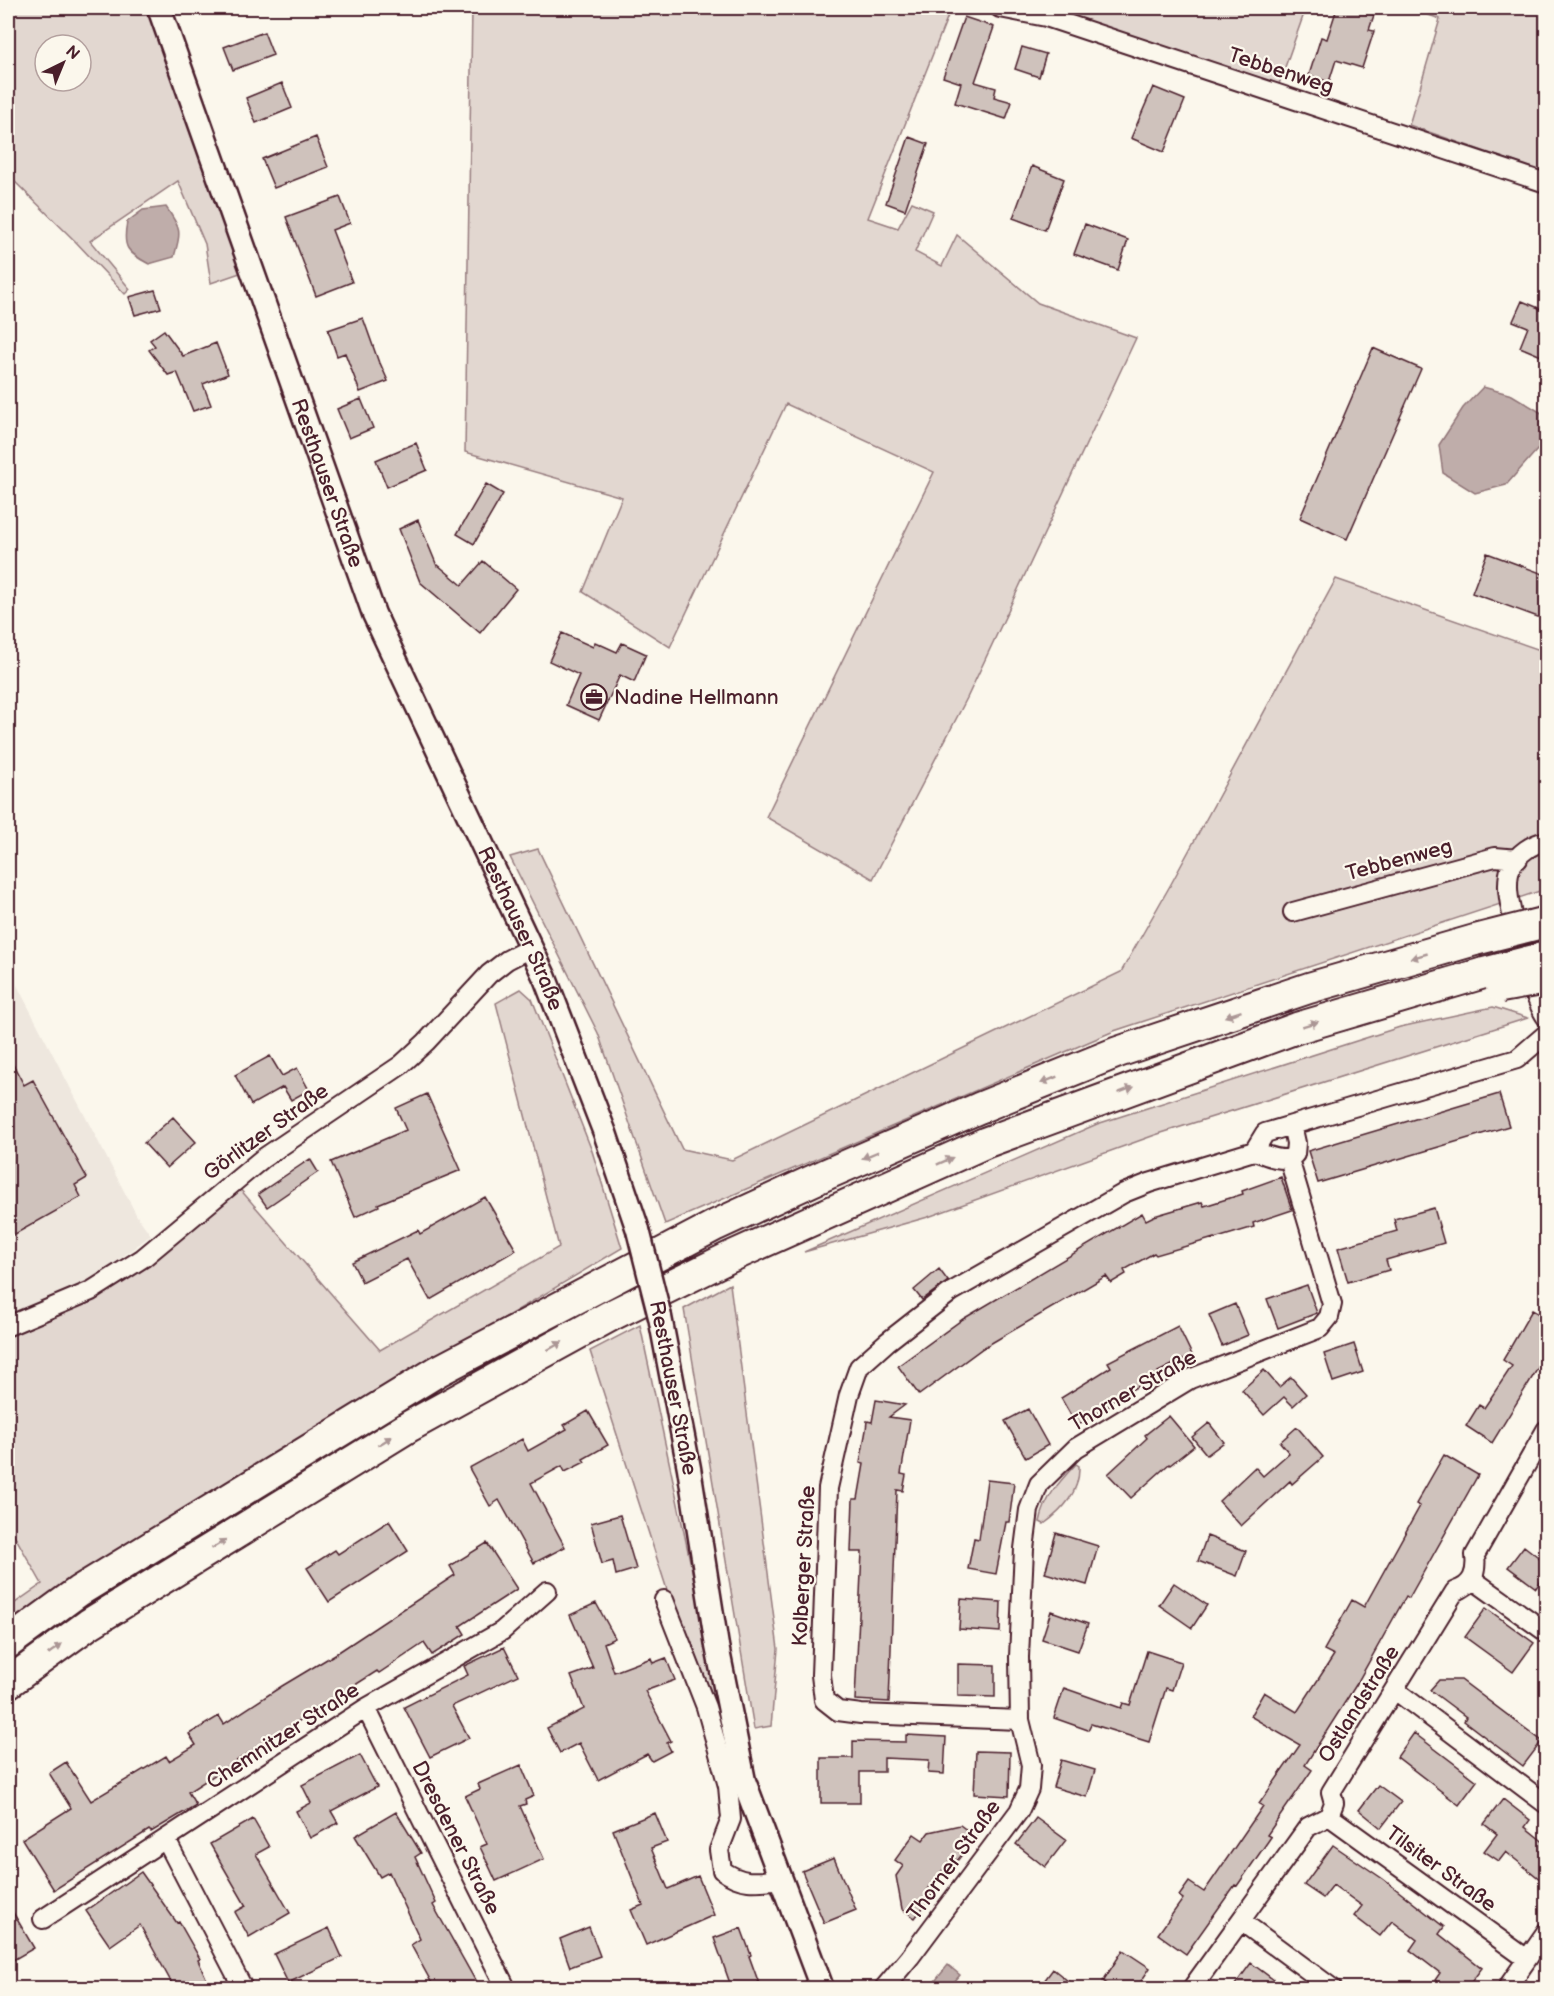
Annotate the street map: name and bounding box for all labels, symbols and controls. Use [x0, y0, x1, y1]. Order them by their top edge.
north arrow [33, 33, 93, 93]
text: N [61, 42, 83, 64]
street label: Tebbenweg [1225, 42, 1337, 100]
street label: Resthauser Straße [286, 395, 369, 571]
office icon: Nadine Hellmann [579, 682, 609, 712]
place label: Nadine Hellmann [614, 685, 779, 710]
street label: Tebbenweg [1343, 834, 1455, 886]
street label: Resthauser Straße [472, 842, 569, 1014]
one-way arrow [1410, 952, 1428, 961]
one-way arrow [1224, 1009, 1242, 1019]
one-way arrow [1301, 1019, 1319, 1028]
one-way arrow [1040, 1075, 1058, 1085]
street label: Görlitzer Straße [199, 1078, 333, 1186]
one-way arrow [1117, 1085, 1135, 1094]
one-way arrow [860, 1150, 878, 1160]
one-way arrow [936, 1156, 953, 1165]
street label: Resthauser Straße [644, 1299, 702, 1477]
one-way arrow [547, 1341, 564, 1351]
street label: Thorner Straße [1065, 1345, 1201, 1437]
one-way arrow [377, 1436, 393, 1447]
street label: Kolberger Straße [787, 1485, 821, 1647]
one-way arrow [211, 1538, 227, 1549]
street label: Ostlandstraße [1313, 1641, 1405, 1767]
one-way arrow [47, 1644, 63, 1655]
street label: Chemnitzer Straße [202, 1677, 364, 1795]
street label: Dresdener Straße [406, 1757, 506, 1919]
street label: Thorner Straße [902, 1795, 1006, 1925]
street label: Tilsiter Straße [1381, 1821, 1501, 1917]

